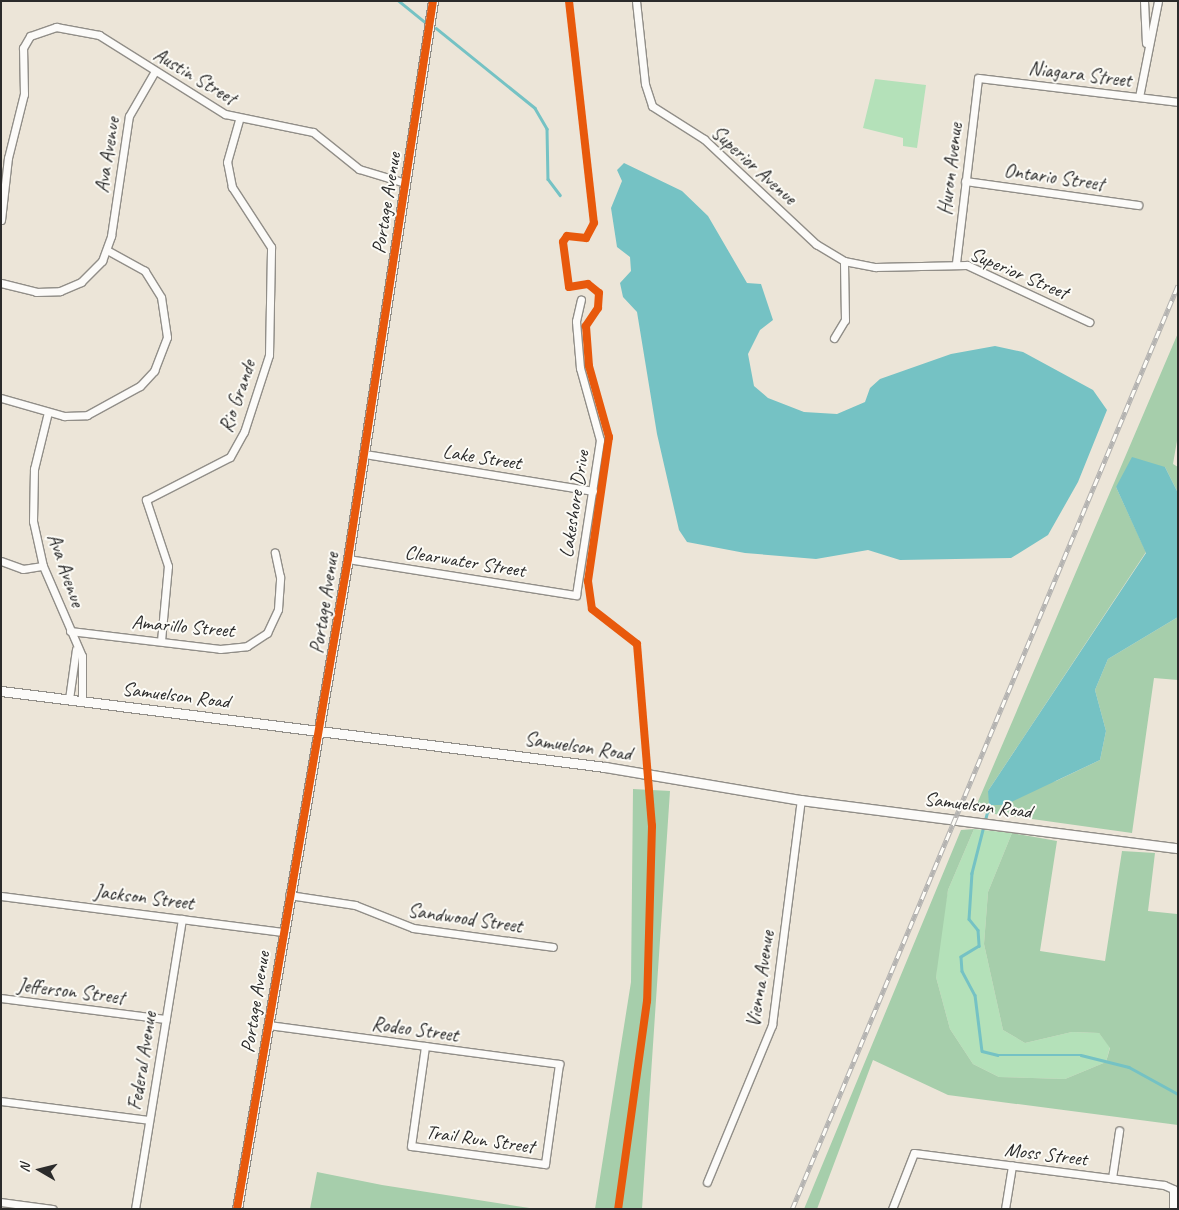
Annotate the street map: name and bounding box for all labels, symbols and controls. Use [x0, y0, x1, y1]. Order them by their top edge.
street label: Austin Street [149, 42, 241, 110]
street label: Niagara Street [1027, 56, 1133, 92]
street label: Ava Avenue [89, 116, 125, 194]
street label: Superior Avenue [706, 120, 802, 210]
street label: Huron Avenue [932, 122, 968, 216]
street label: Portage Avenue [366, 151, 406, 255]
street label: Ontario Street [1002, 158, 1106, 196]
street label: Superior Street [966, 242, 1072, 304]
street label: Rio Grande [213, 356, 261, 436]
street label: Lake Street [441, 439, 523, 475]
street label: Lakeshore Drive [554, 449, 594, 559]
street label: Ava Avenue [42, 530, 90, 610]
street label: Clearwater Street [403, 540, 527, 582]
street label: Portage Avenue [304, 551, 344, 655]
street label: Amarillo Street [131, 610, 235, 642]
street label: Samuelson Road [121, 677, 231, 713]
street label: Samuelson Road [523, 727, 633, 765]
street label: Samuelson Road [923, 787, 1033, 823]
street label: Jackson Street [93, 879, 195, 915]
street label: Sandwood Street [406, 898, 524, 938]
street label: Vienna Avenue [741, 929, 779, 1029]
street label: Portage Avenue [235, 950, 275, 1054]
street label: Jefferson Street [16, 973, 126, 1009]
street label: Federal Avenue [122, 1010, 162, 1112]
street label: Rodeo Street [370, 1011, 460, 1047]
street label: Trail Run Street [424, 1119, 536, 1159]
street label: Moss Street [1003, 1137, 1089, 1171]
north arrow [15, 1145, 65, 1195]
text: N [16, 1162, 34, 1173]

